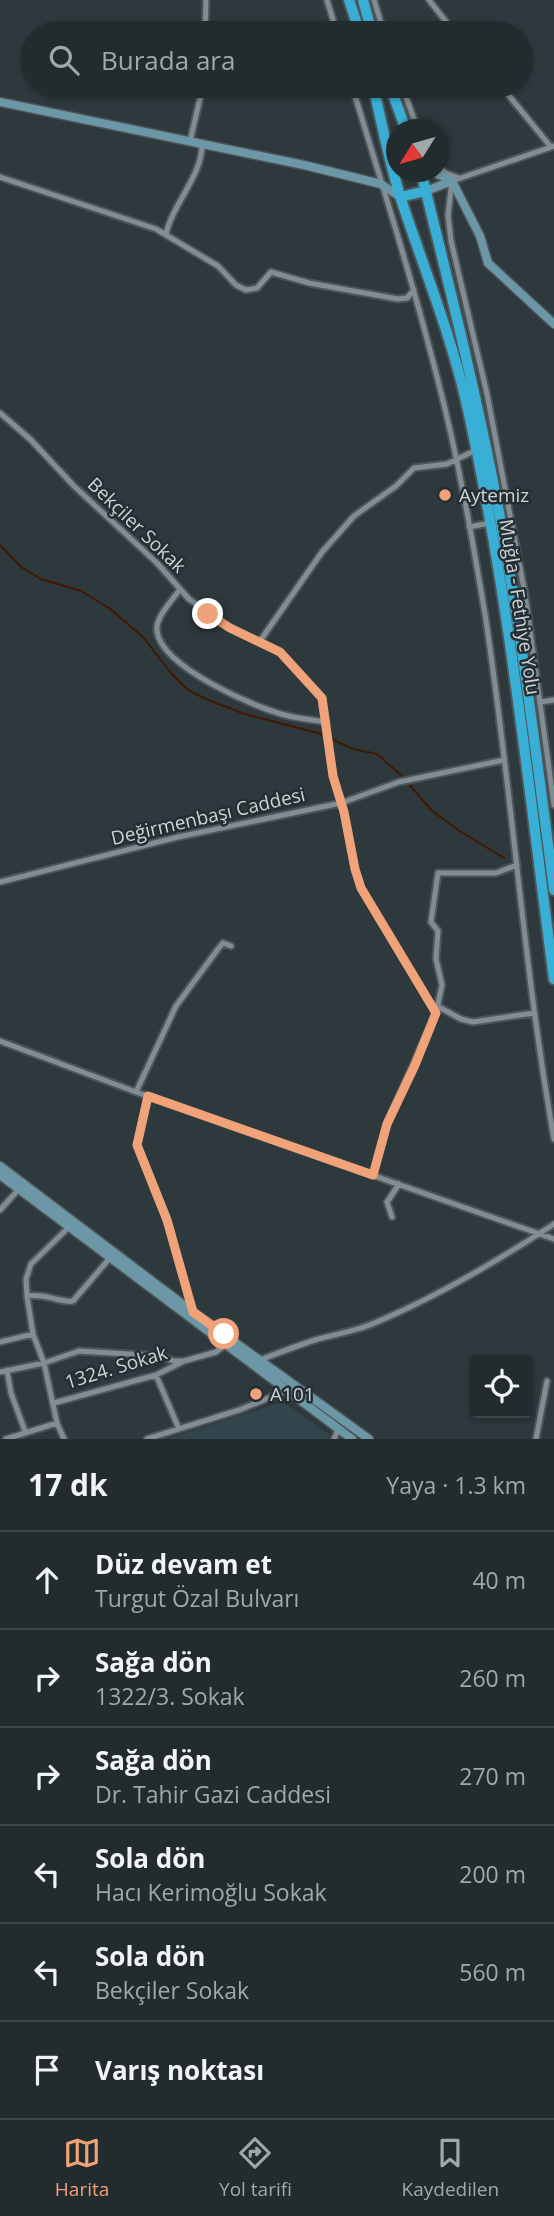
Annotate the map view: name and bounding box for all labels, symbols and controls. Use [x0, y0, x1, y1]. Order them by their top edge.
search box [21, 21, 533, 98]
icon: search [45, 41, 83, 79]
text: Burada ara [101, 42, 235, 78]
north arrow [386, 119, 449, 182]
street label: Bekçiler Sokak [82, 471, 192, 579]
place label: Aytemiz [459, 482, 529, 508]
marker: Aytemiz [437, 487, 453, 503]
street label: Muğla - Fethiye Yolu [493, 517, 547, 697]
route end [192, 598, 223, 629]
street label: Değirmenbaşı Caddesi [108, 781, 308, 851]
route start [208, 1318, 239, 1349]
street label: 1324. Sokak [62, 1339, 170, 1395]
map controls [470, 1355, 533, 1418]
button: locate [470, 1355, 533, 1418]
place label: A101 [270, 1381, 315, 1407]
marker: A101 [248, 1386, 264, 1402]
text: 17 dk [28, 1464, 108, 1505]
text: Yaya · 1.3 km [386, 1469, 526, 1501]
text: Düz devam et [95, 1546, 272, 1582]
icon: ahead [28, 1561, 66, 1599]
text: 40 m [472, 1564, 526, 1596]
text: Turgut Özal Bulvarı [95, 1582, 299, 1614]
text: Sağa dön [95, 1644, 212, 1680]
icon: right [28, 1659, 66, 1697]
text: 260 m [459, 1662, 526, 1694]
text: 1322/3. Sokak [95, 1680, 245, 1712]
text: Sağa dön [95, 1742, 212, 1778]
icon: right [28, 1757, 66, 1795]
text: 270 m [459, 1760, 526, 1792]
text: Dr. Tahir Gazi Caddesi [95, 1778, 331, 1810]
text: Sola dön [95, 1840, 205, 1876]
icon: left [28, 1855, 66, 1893]
text: 200 m [459, 1858, 526, 1890]
text: Hacı Kerimoğlu Sokak [95, 1876, 327, 1908]
text: Sola dön [95, 1938, 205, 1974]
icon: left [28, 1953, 66, 1991]
text: 560 m [459, 1956, 526, 1988]
text: Bekçiler Sokak [95, 1974, 249, 2006]
icon: arrive [28, 2051, 66, 2089]
text: Varış noktası [95, 2052, 264, 2088]
tab: Harita [55, 2134, 109, 2202]
tab: Yol tarifi [219, 2134, 292, 2202]
tab: Kaydedilen [402, 2134, 499, 2202]

